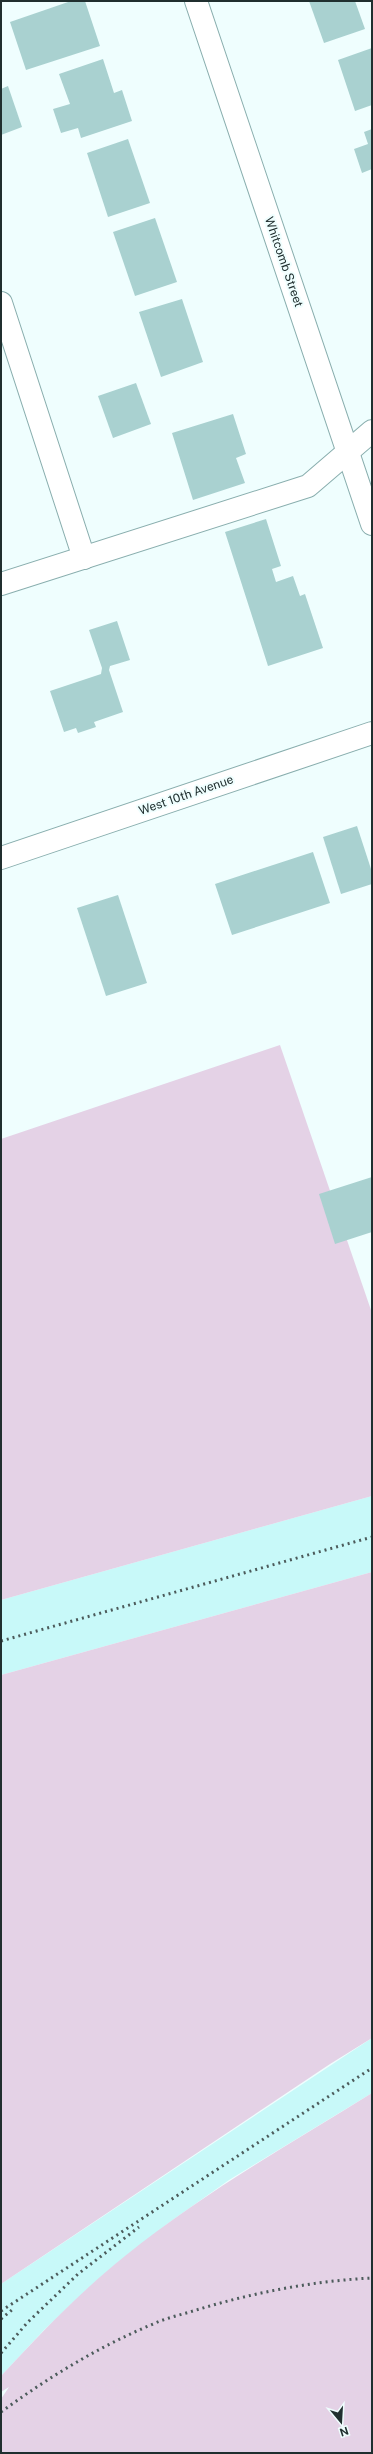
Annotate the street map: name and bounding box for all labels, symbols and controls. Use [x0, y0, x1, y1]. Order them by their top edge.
street label: Whitcomb Street [262, 215, 306, 309]
street label: West 10th Avenue [137, 772, 235, 818]
north arrow [321, 2402, 361, 2442]
text: N [338, 2424, 350, 2439]

